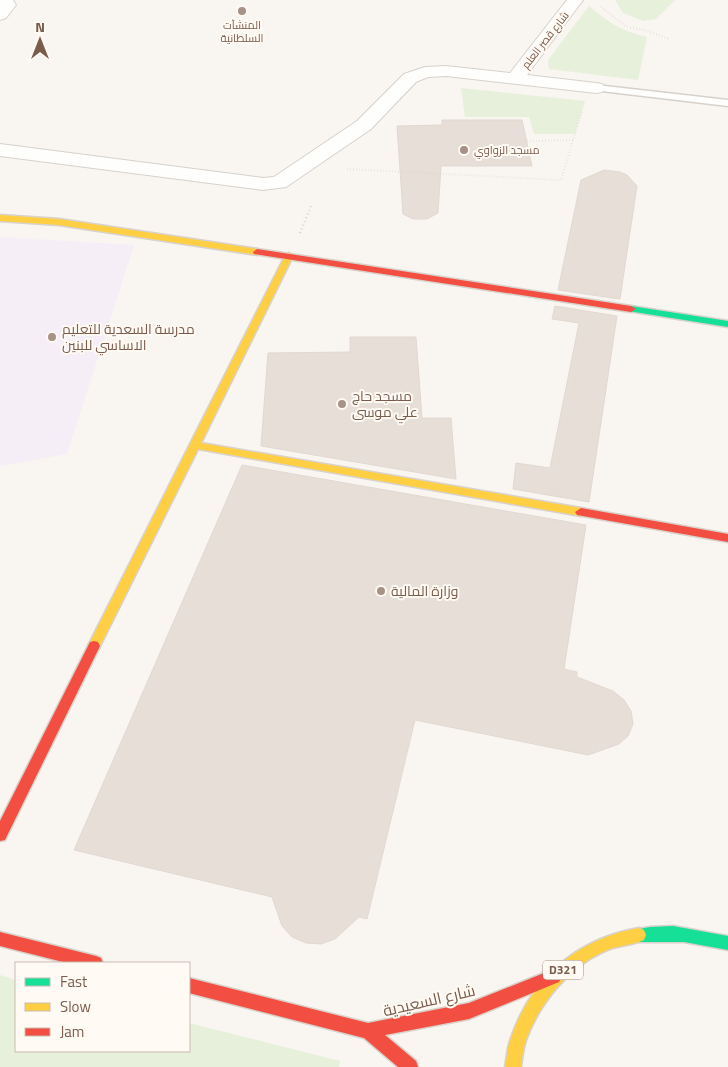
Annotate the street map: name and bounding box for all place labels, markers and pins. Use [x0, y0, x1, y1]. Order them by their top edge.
marker: المنشآت السلطانية [236, 5, 248, 17]
place label: المنشآت السلطانية [221, 17, 263, 46]
place label: مسجد الزواوي [474, 142, 540, 159]
marker: مسجد الزواوي [458, 144, 470, 156]
place label: مدرسة السعدية للتعليم الاساسي للبنين [62, 318, 195, 356]
marker: مدرسة السعدية للتعليم الاساسي للبنين [46, 331, 58, 343]
place label: مسجد حاج علي موسى [352, 385, 418, 424]
marker: مسجد حاج علي موسى [336, 398, 348, 410]
place label: وزارة المالية [391, 580, 458, 601]
marker: وزارة المالية [375, 585, 387, 597]

